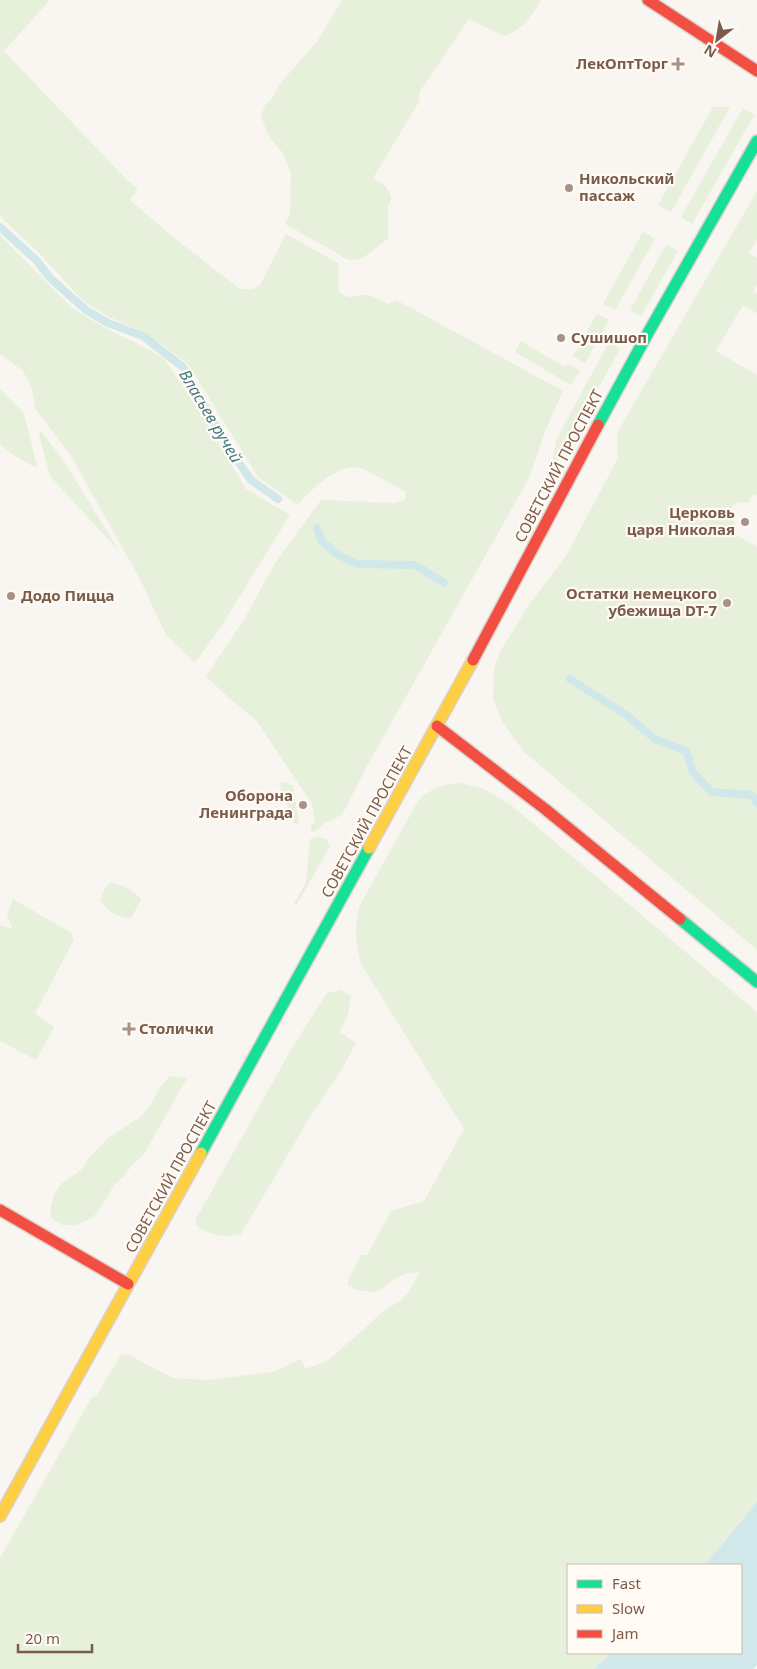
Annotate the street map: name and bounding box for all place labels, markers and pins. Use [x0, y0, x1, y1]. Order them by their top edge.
place label: ЛекОптТорг [576, 53, 668, 73]
marker: ЛекОптТорг [672, 58, 684, 70]
place label: Никольский пассаж [579, 168, 674, 205]
marker: Никольский пассаж [563, 182, 575, 194]
place label: Сушишоп [571, 327, 647, 347]
marker: Сушишоп [555, 332, 567, 344]
place label: Церковь царя Николая [627, 502, 735, 539]
marker: Церковь царя Николая [739, 516, 751, 528]
place label: Остатки немецкого убежища DT-7 [566, 583, 717, 620]
place label: Додо Пицца [21, 585, 115, 605]
marker: Додо Пицца [5, 590, 17, 602]
marker: Остатки немецкого убежища DT-7 [721, 597, 733, 609]
place label: Оборона Ленинграда [199, 785, 293, 822]
marker: Оборона Ленинграда [297, 799, 309, 811]
place label: Столички [139, 1018, 214, 1038]
marker: Столички [123, 1023, 135, 1035]

